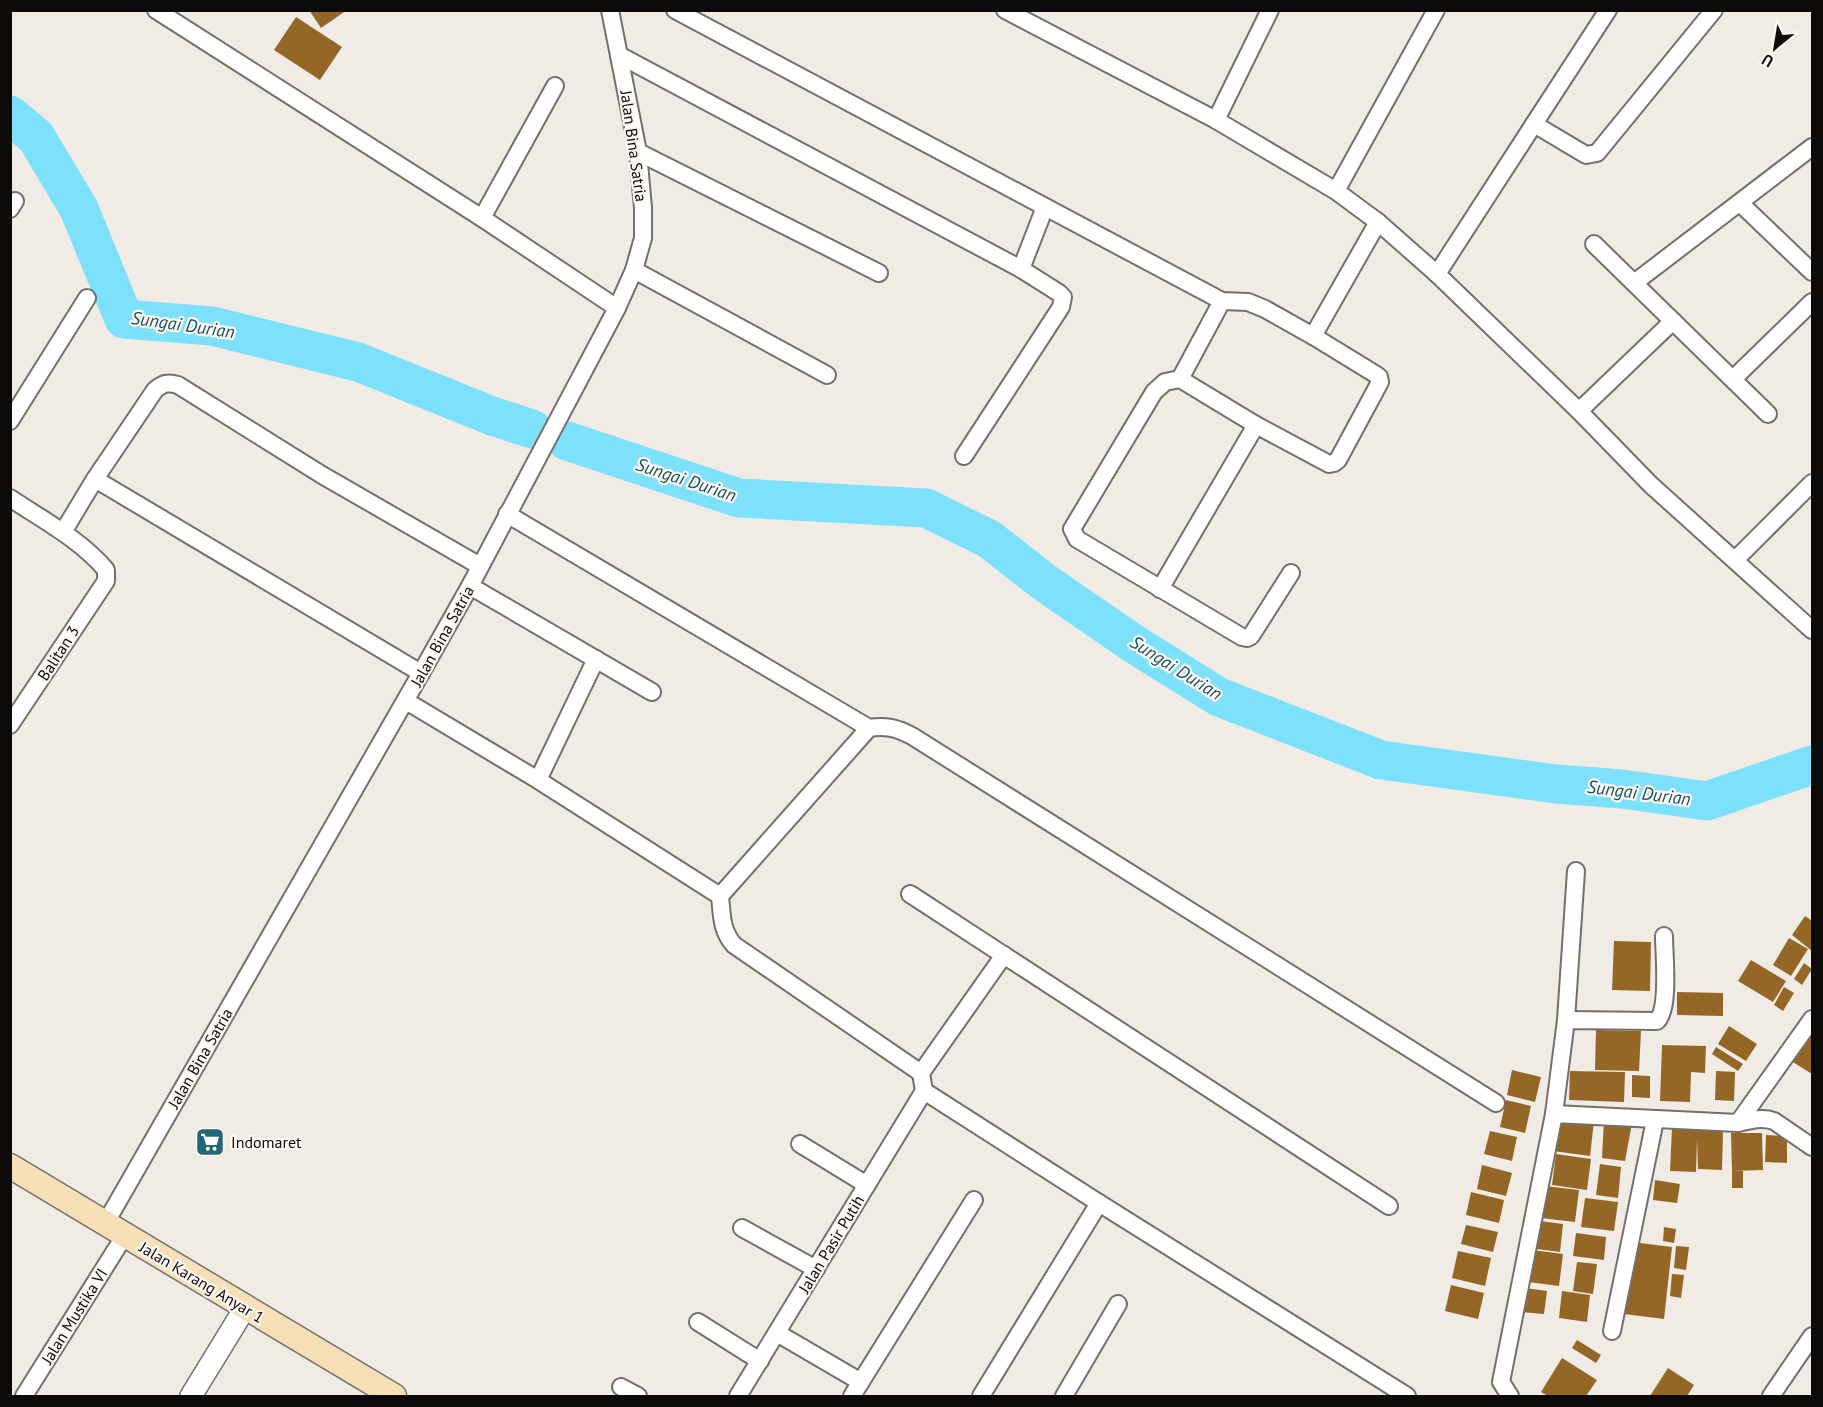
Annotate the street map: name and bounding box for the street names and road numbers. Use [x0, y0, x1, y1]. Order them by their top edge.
street label: Jalan Bina Satria [616, 88, 652, 203]
street label: Jalan Bina Satria [406, 582, 478, 691]
street label: Balitan 3 [33, 622, 83, 684]
street label: Jalan Bina Satria [163, 1004, 237, 1113]
street label: Jalan Pasir Putih [793, 1191, 868, 1297]
street label: Jalan Karang Anyar 1 [135, 1236, 268, 1327]
street label: Jalan Mustika VI [36, 1264, 111, 1368]

